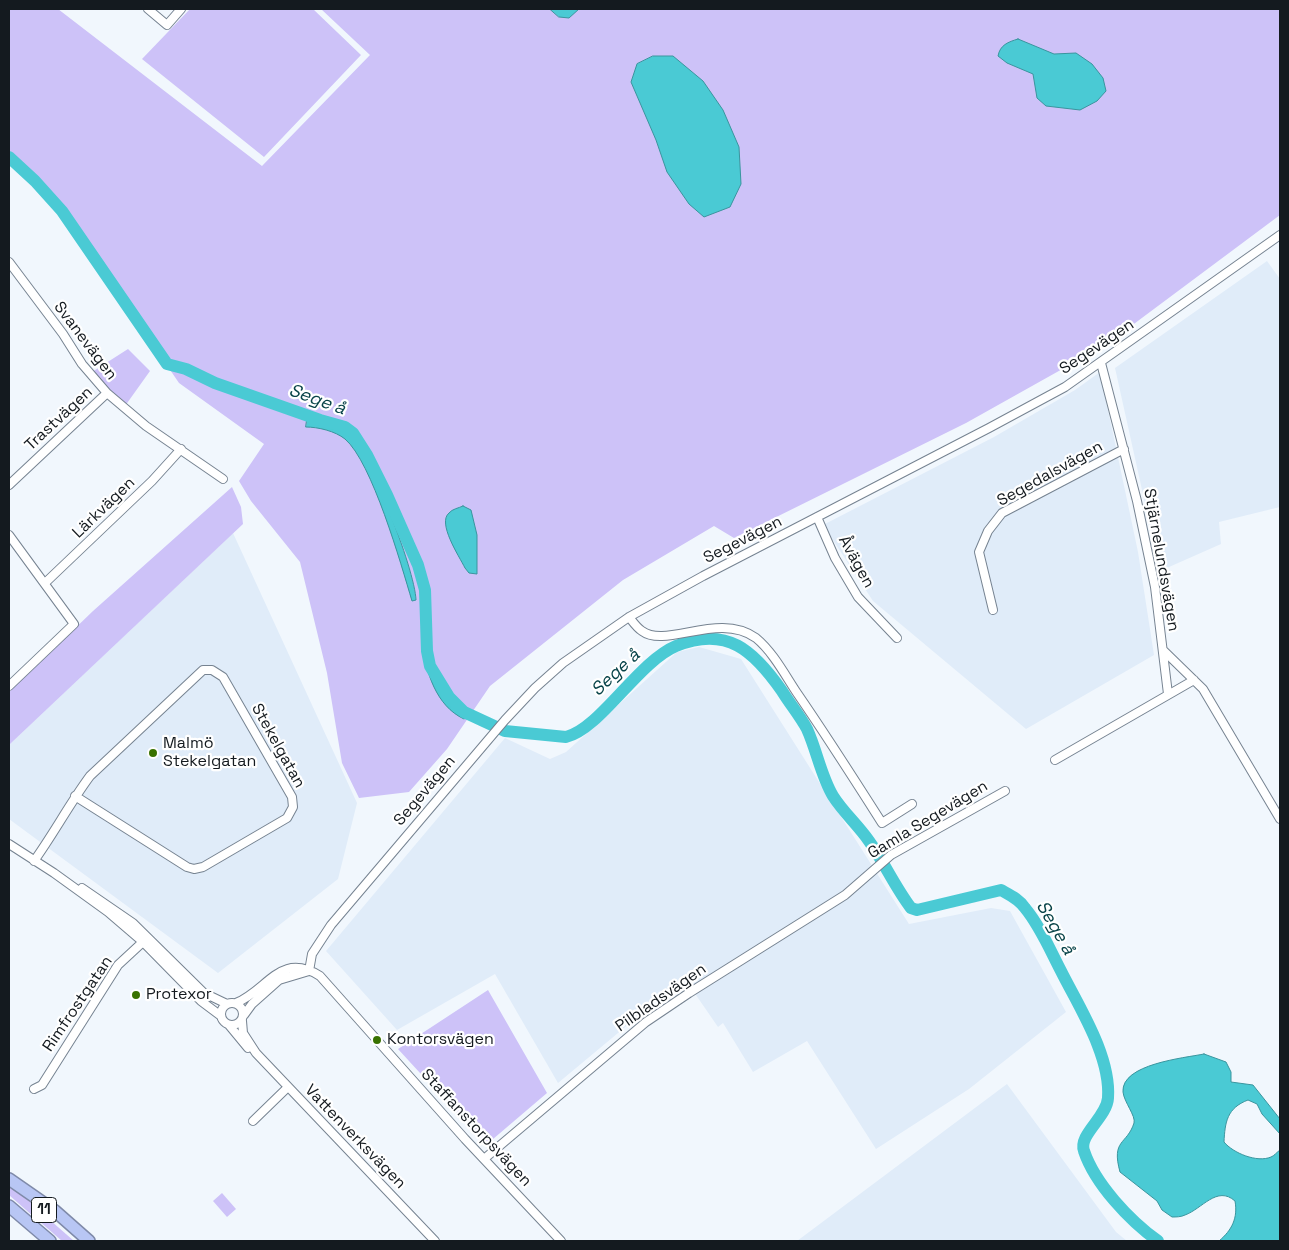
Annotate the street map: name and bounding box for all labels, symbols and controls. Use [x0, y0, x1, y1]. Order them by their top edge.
street label: Svanevägen [49, 298, 121, 384]
street label: Segevägen [1056, 315, 1138, 379]
water label: Sege å [286, 380, 348, 420]
street label: Trastvägen [21, 383, 97, 455]
street label: Segedalsvägen [994, 437, 1106, 511]
street label: Lärkvägen [69, 473, 139, 543]
street label: Stjärnelundsvägen [1139, 487, 1183, 633]
street label: Segevägen [701, 512, 785, 568]
street label: Åvägen [834, 533, 878, 591]
water label: Sege å [587, 645, 645, 701]
street label: Stekelgatan [247, 701, 309, 791]
place label: Malmö Stekelgatan [163, 734, 256, 772]
marker: Malmö Stekelgatan [147, 747, 159, 759]
street label: Segevägen [390, 752, 460, 830]
street label: Gamla Segevägen [865, 777, 991, 863]
water label: Sege å [1031, 897, 1079, 959]
street label: Rimfrostgatan [39, 953, 117, 1055]
street label: Pilbladsvägen [612, 960, 710, 1036]
place label: Protexor [146, 985, 212, 1005]
marker: Protexor [130, 989, 142, 1001]
place label: Kontorsvägen [387, 1030, 494, 1050]
marker: Kontorsvägen [371, 1034, 383, 1046]
street label: Staffanstorpsvägen [417, 1065, 535, 1191]
street label: Vattenverksvägen [300, 1081, 410, 1193]
road number: 11 [32, 1198, 56, 1222]

